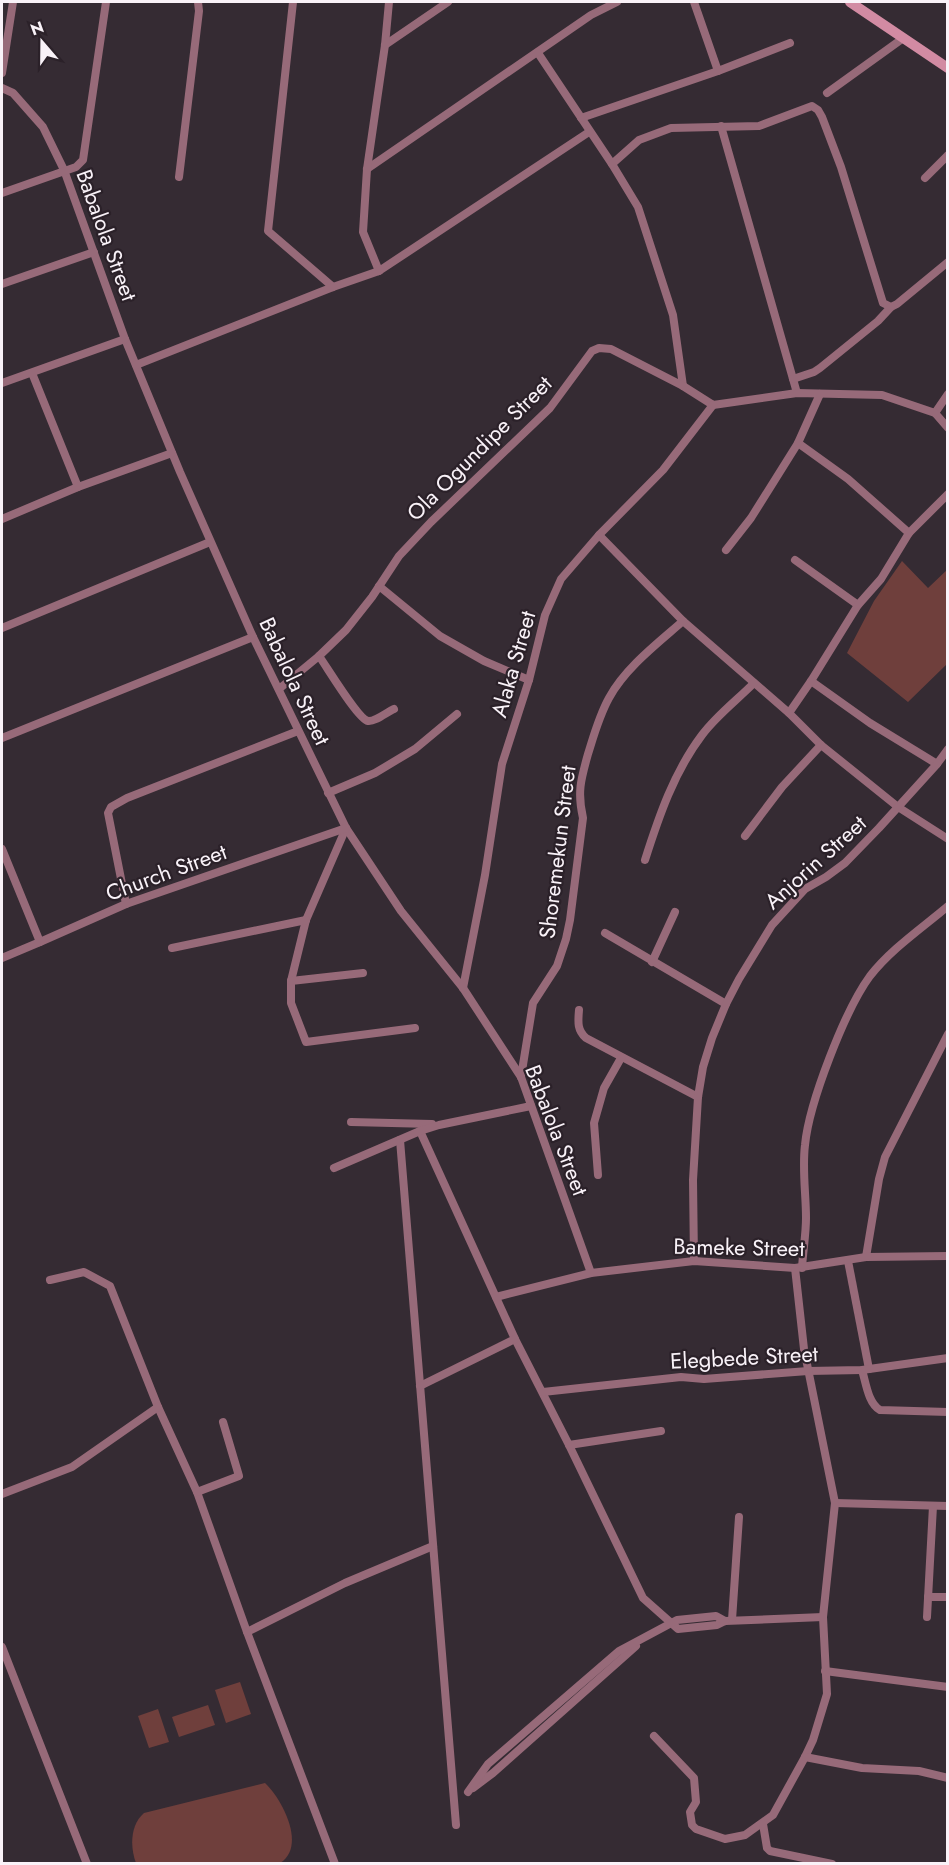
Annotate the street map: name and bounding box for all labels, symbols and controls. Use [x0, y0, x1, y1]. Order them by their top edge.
north arrow [12, 12, 72, 72]
text: N [27, 15, 47, 41]
street label: Babalola Street [68, 165, 146, 306]
street label: Ola Ogundipe Street [399, 368, 559, 528]
street label: Alaka Street [483, 606, 544, 721]
street label: Babalola Street [251, 612, 339, 751]
street label: Shoremekun Street [530, 763, 584, 940]
street label: Anjorin Street [757, 807, 874, 917]
street label: Church Street [101, 835, 232, 909]
street label: Babalola Street [517, 1060, 597, 1201]
street label: Bameke Street [673, 1230, 806, 1264]
street label: Elegbede Street [669, 1337, 819, 1377]

